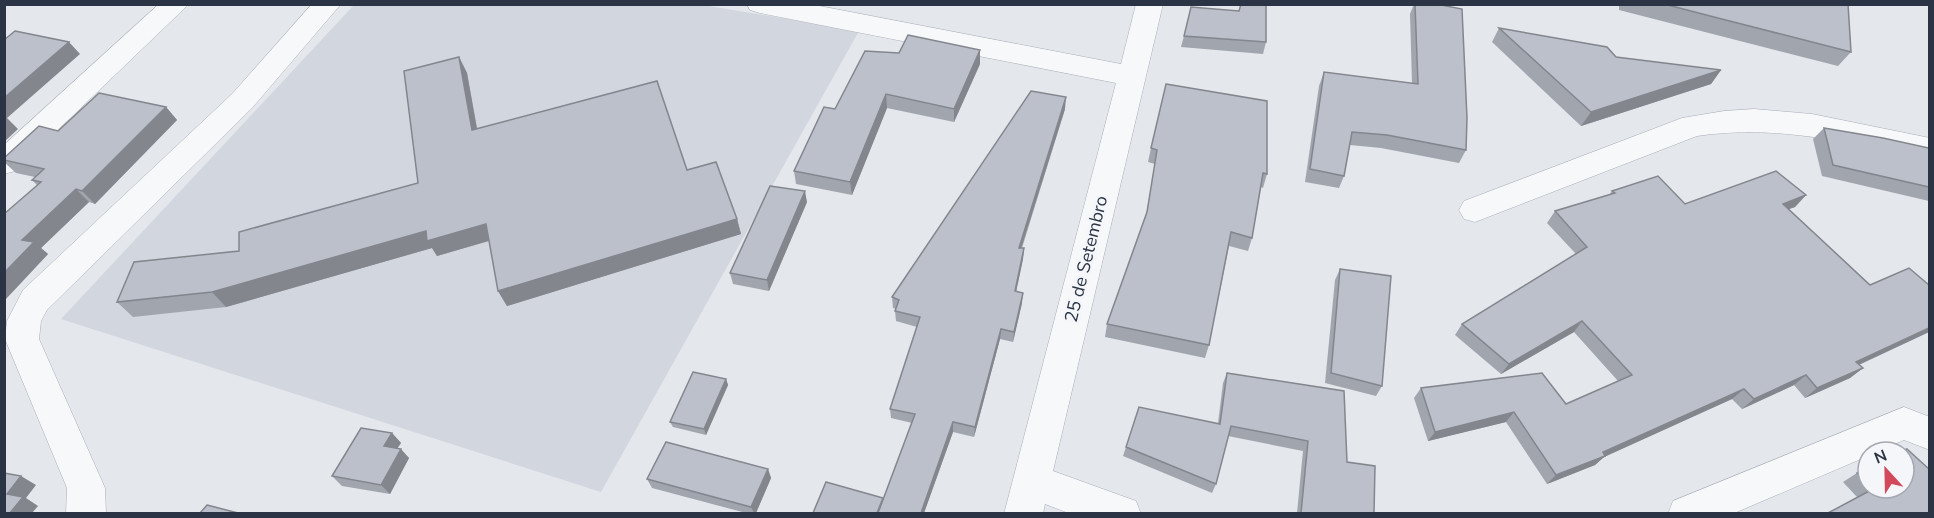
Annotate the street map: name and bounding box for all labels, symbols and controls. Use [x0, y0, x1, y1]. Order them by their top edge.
street label: 25 de Setembro [1059, 193, 1113, 325]
north arrow [1856, 440, 1916, 500]
text: N [1871, 445, 1890, 469]

